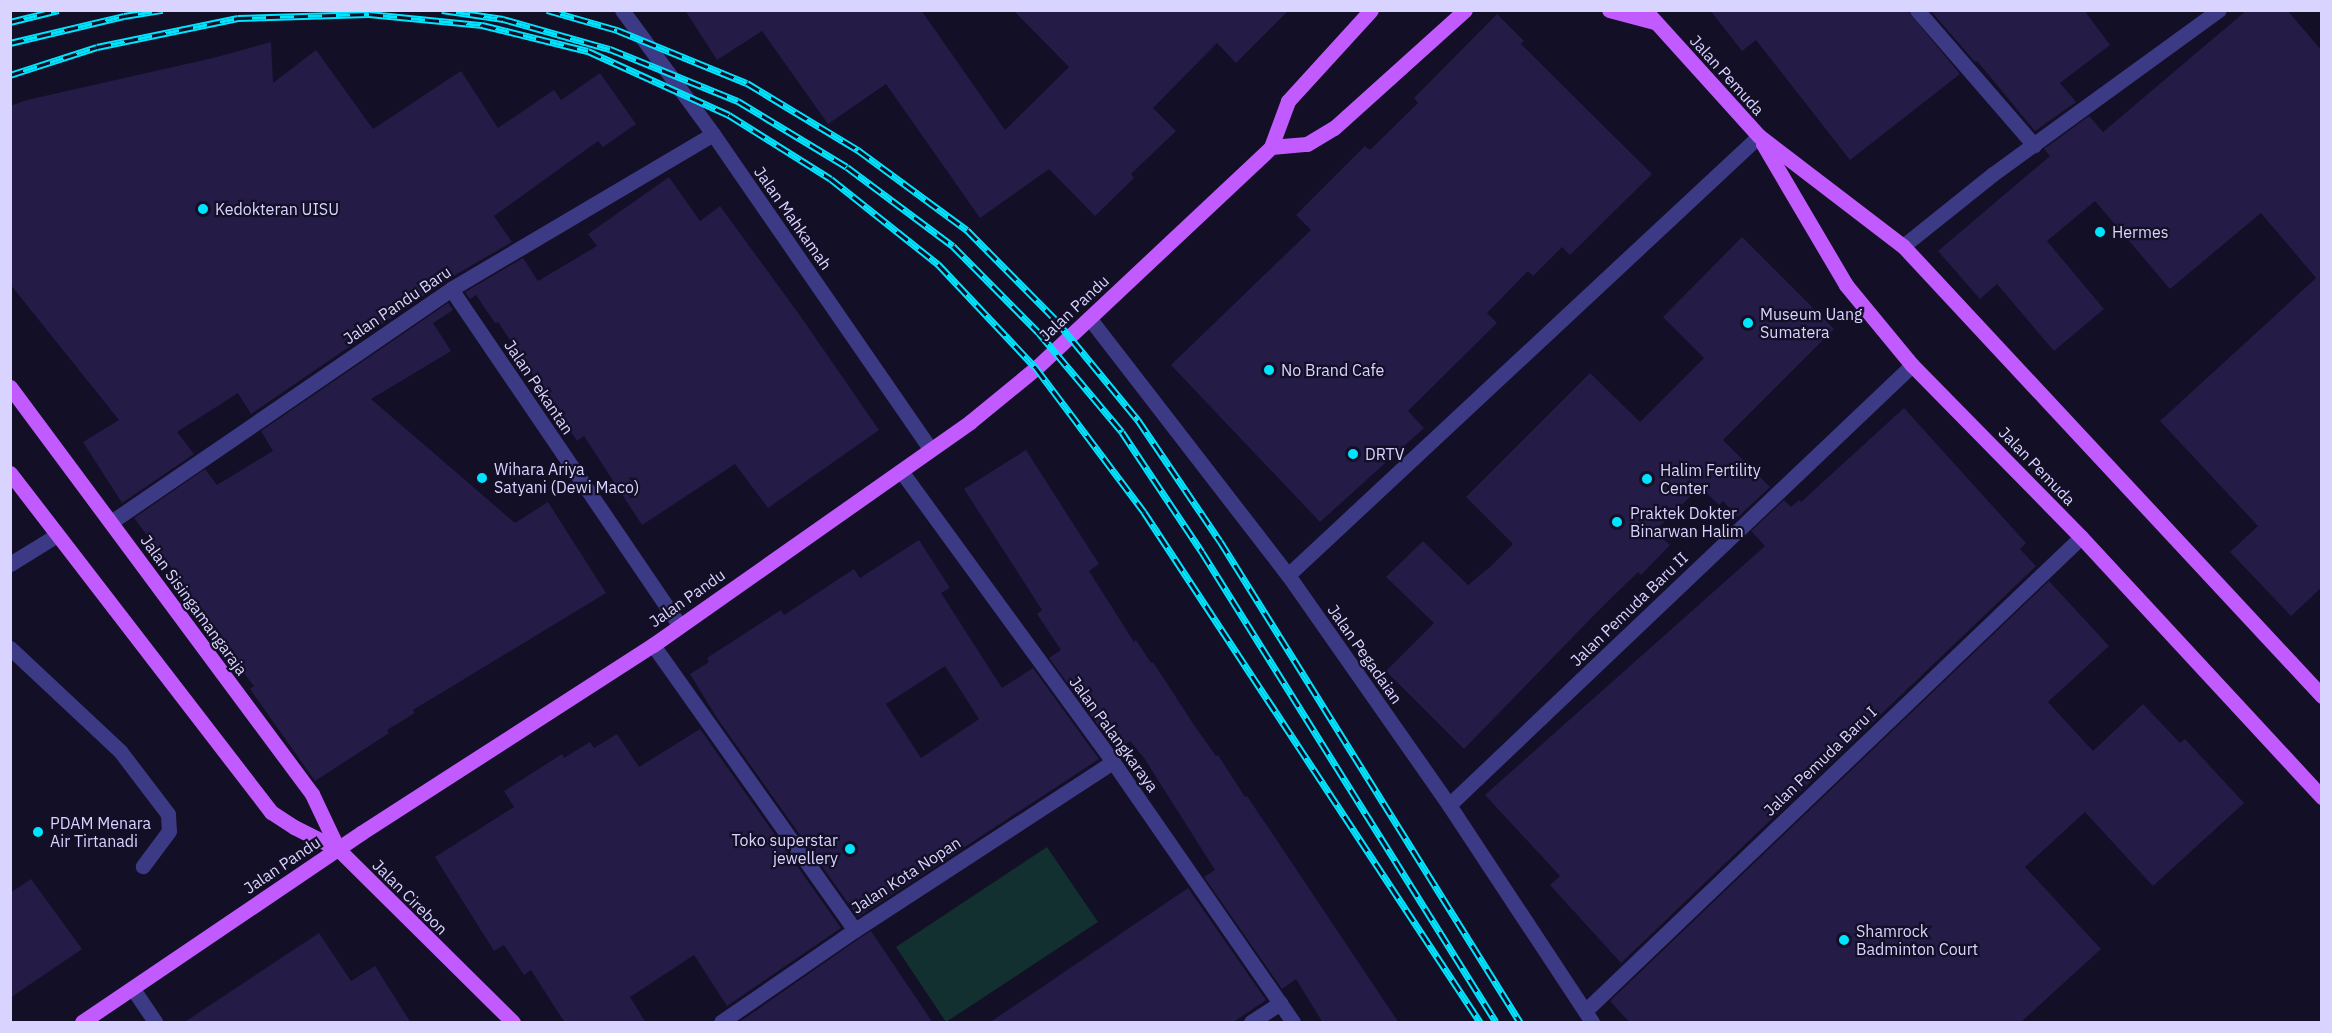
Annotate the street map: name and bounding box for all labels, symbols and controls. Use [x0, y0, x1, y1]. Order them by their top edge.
street label: Jalan Pemuda [1686, 31, 1768, 119]
street label: Jalan Mahkamah [750, 163, 836, 273]
place label: Kedokteran UISU [215, 199, 339, 219]
marker: Kedokteran UISU [196, 202, 210, 216]
place label: Hermes [2112, 222, 2169, 242]
marker: Hermes [2093, 225, 2107, 239]
street label: Jalan Pandu Baru [340, 262, 454, 348]
street label: Jalan Pandu [1035, 271, 1113, 345]
place label: Museum Uang Sumatera [1760, 304, 1862, 342]
marker: Museum Uang Sumatera [1741, 316, 1755, 330]
street label: Jalan Pekantan [500, 336, 578, 438]
place label: No Brand Cafe [1281, 360, 1384, 380]
marker: No Brand Cafe [1262, 363, 1276, 377]
street label: Jalan Pemuda [1995, 423, 2079, 509]
place label: DRTV [1365, 444, 1405, 464]
marker: DRTV [1346, 447, 1360, 461]
place label: Wihara Ariya Satyani (Dewi Maco) [494, 459, 639, 497]
place label: Halim Fertility Center [1660, 460, 1761, 498]
marker: Halim Fertility Center [1638, 470, 1656, 488]
marker: Wihara Ariya Satyani (Dewi Maco) [475, 471, 489, 485]
place label: Praktek Dokter Binarwan Halim [1630, 503, 1744, 541]
marker: Praktek Dokter Binarwan Halim [1608, 513, 1626, 531]
street label: Jalan Sisingamangaraja [137, 531, 251, 679]
street label: Jalan Pemuda Baru II [1566, 548, 1692, 670]
street label: Jalan Pandu [645, 565, 729, 631]
street label: Jalan Pegadaian [1324, 601, 1406, 707]
street label: Jalan Palangkaraya [1066, 672, 1162, 796]
street label: Jalan Pemuda Baru I [1760, 702, 1880, 820]
place label: PDAM Menara Air Tirtanadi [50, 813, 151, 851]
marker: PDAM Menara Air Tirtanadi [31, 825, 45, 839]
place label: Toko superstar jewellery [732, 830, 838, 868]
street label: Jalan Pandu [240, 832, 324, 898]
street label: Jalan Kota Nopan [848, 833, 964, 917]
marker: Toko superstar jewellery [843, 842, 857, 856]
street label: Jalan Cirebon [368, 855, 452, 939]
place label: Shamrock Badminton Court [1856, 921, 1978, 959]
marker: Shamrock Badminton Court [1837, 933, 1851, 947]

